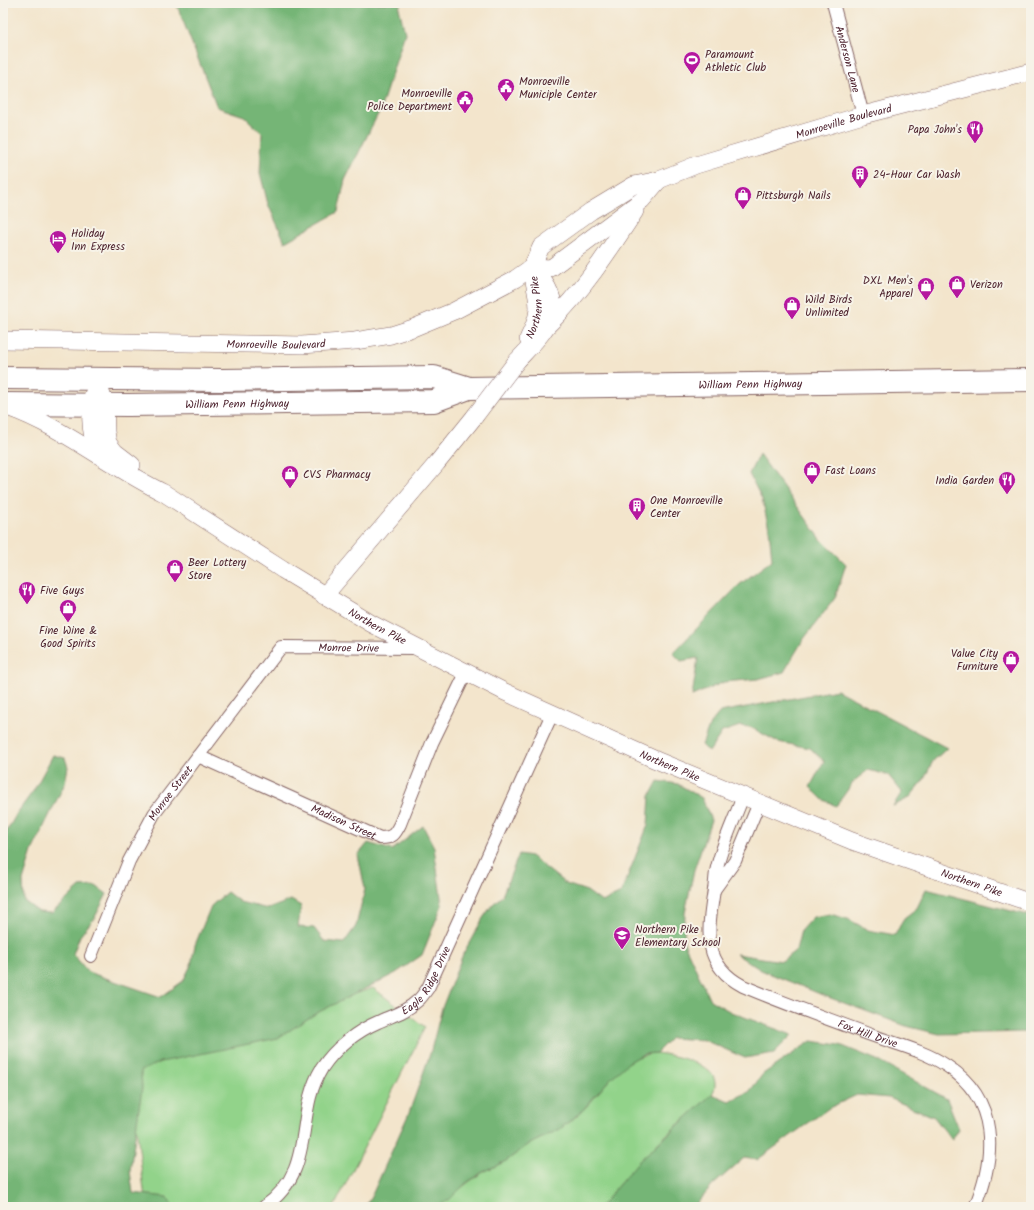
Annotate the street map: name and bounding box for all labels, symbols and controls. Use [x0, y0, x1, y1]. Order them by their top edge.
street label: Anderson Lane [829, 24, 865, 95]
place label: Paramount Athletic Club [705, 46, 766, 77]
sports icon: Paramount Athletic Club [682, 50, 702, 75]
place label: Monroeville Municiple Center [519, 73, 598, 104]
public building icon: Monroeville Municiple Center [496, 77, 516, 102]
place label: Monroeville Police Department [367, 85, 453, 116]
public building icon: Monroeville Police Department [455, 89, 475, 114]
street label: Monroeville Boulevard [794, 100, 894, 145]
restaurant icon: Papa John's [965, 119, 985, 144]
place label: Papa John's [908, 121, 962, 139]
building icon: 24-Hour Car Wash [850, 164, 870, 189]
place label: 24-Hour Car Wash [873, 166, 960, 184]
shop icon: Pittsburgh Nails [733, 185, 753, 210]
place label: Pittsburgh Nails [756, 187, 831, 205]
place label: Holiday Inn Express [71, 225, 125, 256]
hotel icon: Holiday Inn Express [48, 229, 68, 254]
place label: DXL Men's Apparel [863, 272, 913, 303]
shop icon: Verizon [947, 274, 967, 299]
street label: Northern Pike [521, 275, 548, 342]
shop icon: DXL Men's Apparel [916, 276, 936, 301]
place label: Verizon [970, 276, 1003, 294]
place label: Wild Birds Unlimited [805, 291, 853, 322]
shop icon: Wild Birds Unlimited [782, 295, 802, 320]
street label: Monroeville Boulevard [226, 335, 327, 355]
street label: William Penn Highway [698, 375, 803, 395]
street label: William Penn Highway [185, 395, 290, 414]
shop icon: Fast Loans [802, 460, 822, 485]
place label: Fast Loans [825, 462, 876, 480]
shop icon: CVS Pharmacy [280, 464, 300, 489]
place label: CVS Pharmacy [303, 466, 371, 484]
restaurant icon: India Garden [997, 470, 1017, 495]
place label: India Garden [935, 472, 994, 490]
place label: One Monroeville Center [650, 492, 723, 523]
building icon: One Monroeville Center [627, 496, 647, 521]
place label: Beer Lottery Store [188, 554, 247, 585]
shop icon: Beer Lottery Store [165, 558, 185, 583]
restaurant icon: Five Guys [17, 580, 37, 605]
place label: Five Guys [40, 582, 85, 600]
shop icon: Fine Wine & Good Spirits [58, 598, 78, 623]
street label: Northern Pike [345, 604, 409, 650]
place label: Fine Wine & Good Spirits [39, 622, 97, 653]
street label: Monroe Drive [318, 639, 379, 658]
place label: Value City Furniture [951, 645, 999, 676]
shop icon: Value City Furniture [1001, 649, 1021, 674]
street label: Northern Pike [636, 746, 702, 787]
street label: Monroe Street [144, 761, 198, 824]
street label: Madison Street [308, 800, 380, 845]
street label: Northern Pike [938, 864, 1005, 902]
place label: Northern Pike Elementary School [635, 921, 721, 952]
school or university icon: Northern Pike Elementary School [612, 925, 632, 950]
street label: Eagle Ridge Drive [398, 943, 456, 1020]
street label: Fox Hill Drive [835, 1015, 900, 1053]

